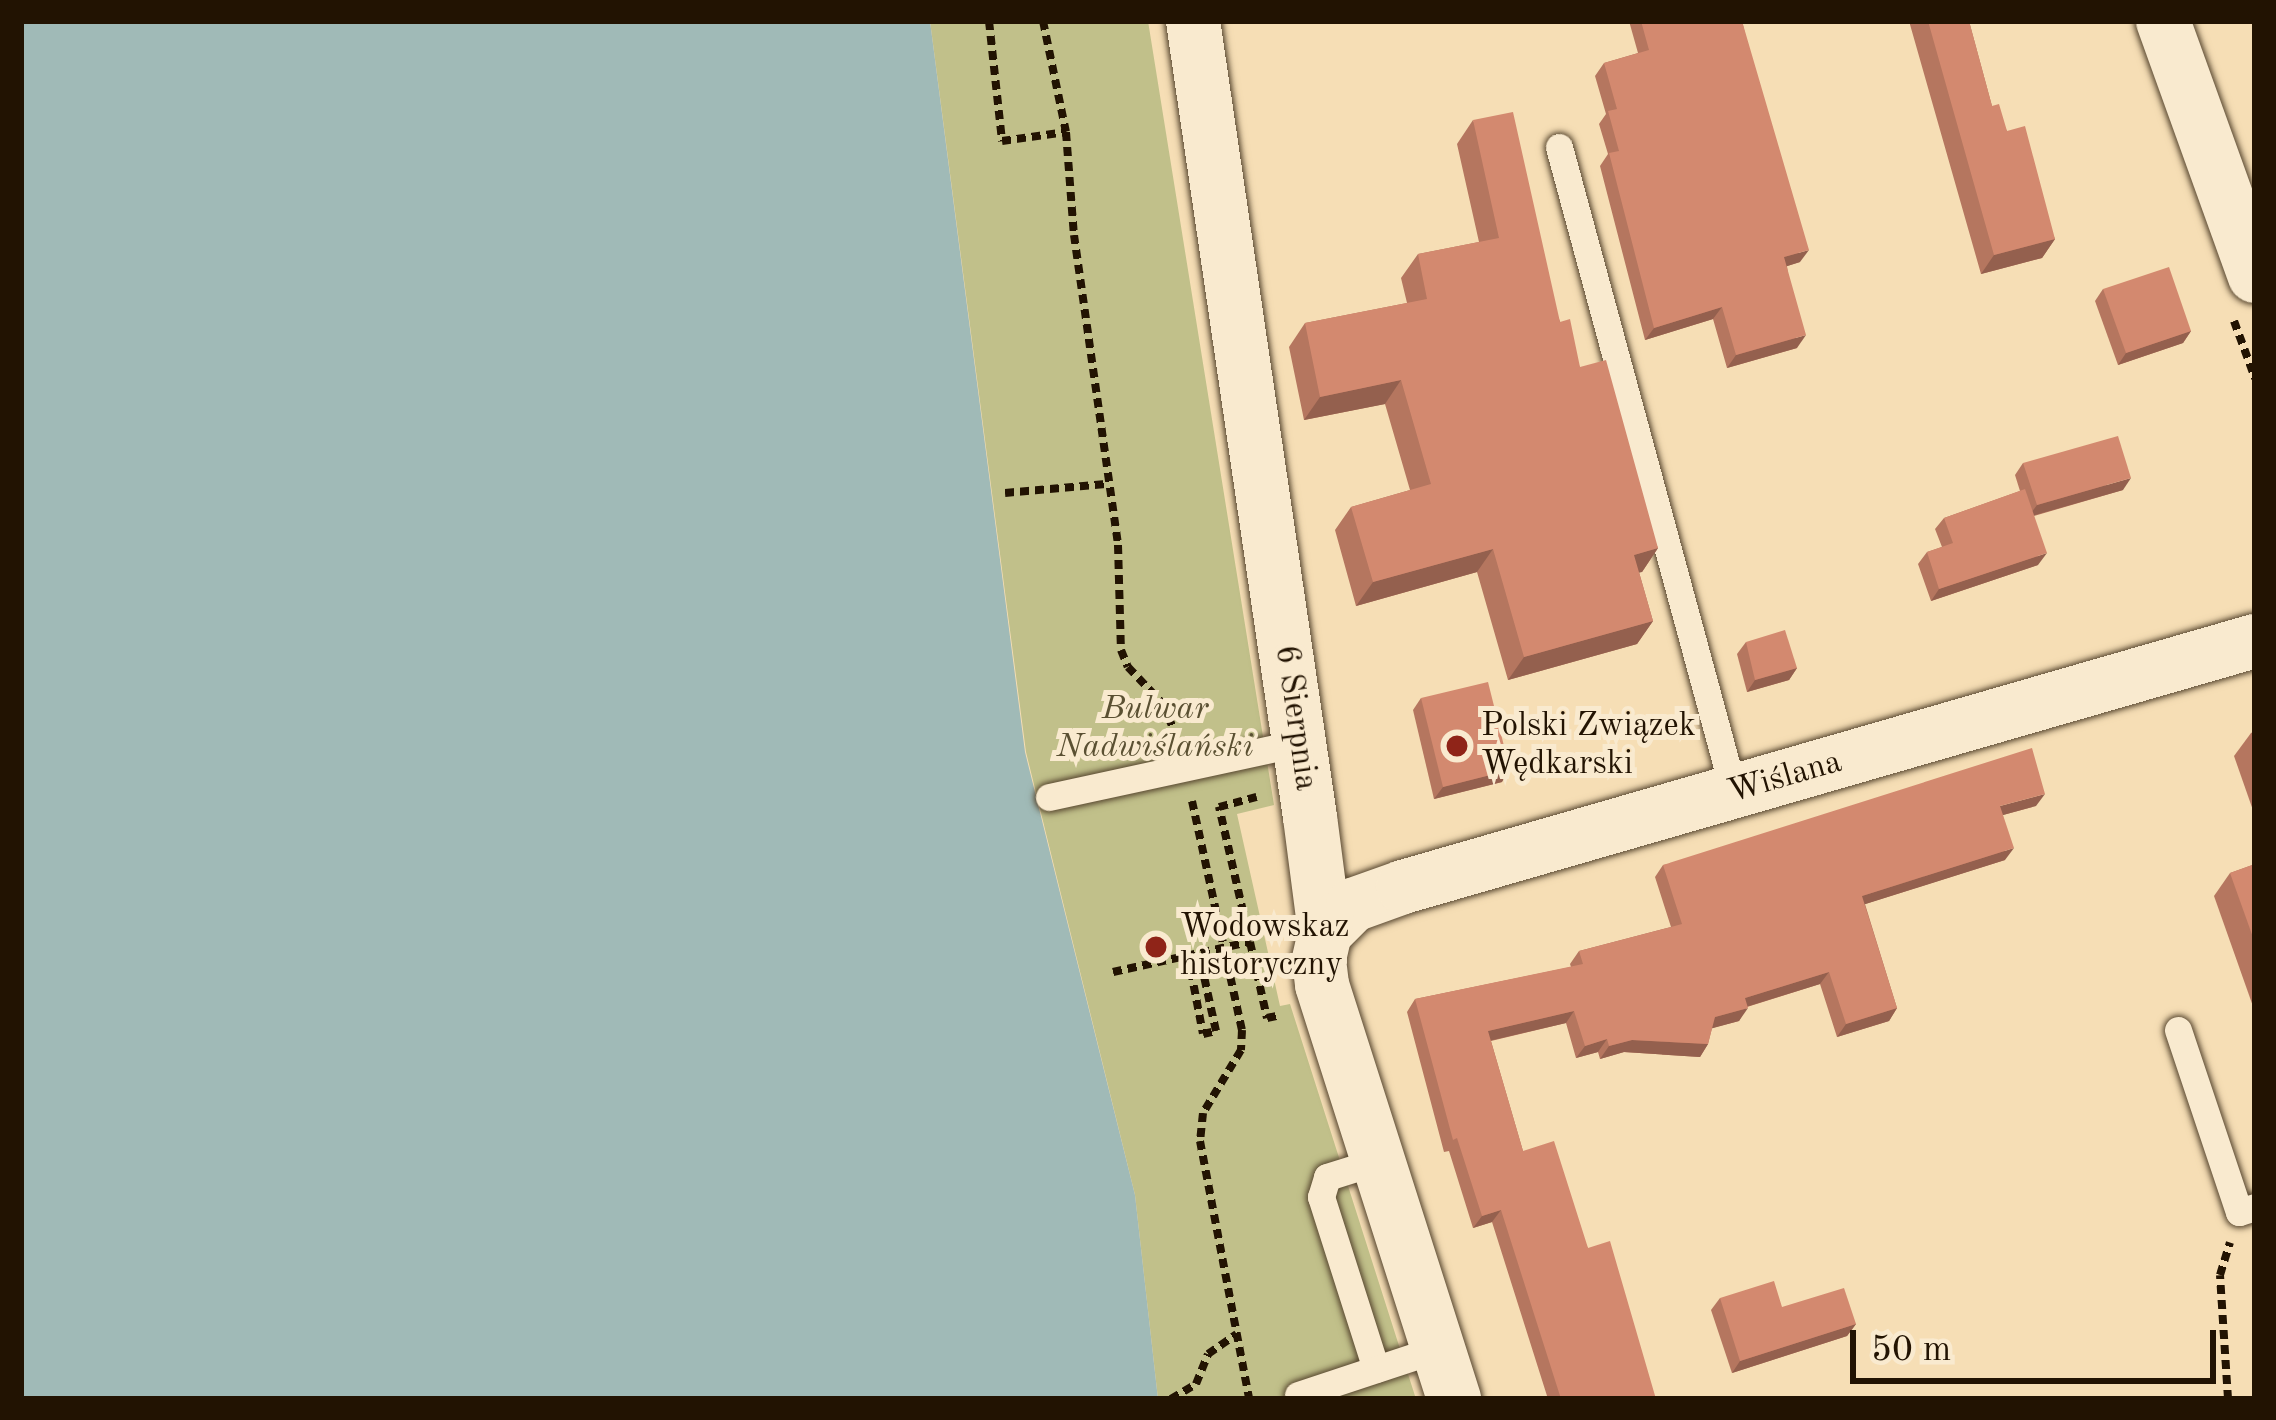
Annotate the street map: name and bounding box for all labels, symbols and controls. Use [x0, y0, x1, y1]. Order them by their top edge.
street label: 6 Sierpnia [1265, 643, 1325, 793]
park label: Bulwar Nadwiślański [1057, 690, 1253, 768]
place label: Polski Związek Wędkarski [1481, 707, 1696, 785]
marker: Polski Związek Wędkarski [1444, 733, 1470, 759]
street label: Wiślana [1724, 743, 1846, 813]
place label: Wodowskaz historyczny [1180, 908, 1349, 986]
marker: Wodowskaz historyczny [1143, 934, 1169, 960]
scale bar [1856, 1306, 2222, 1380]
text: 50 m [1871, 1333, 1951, 1369]

